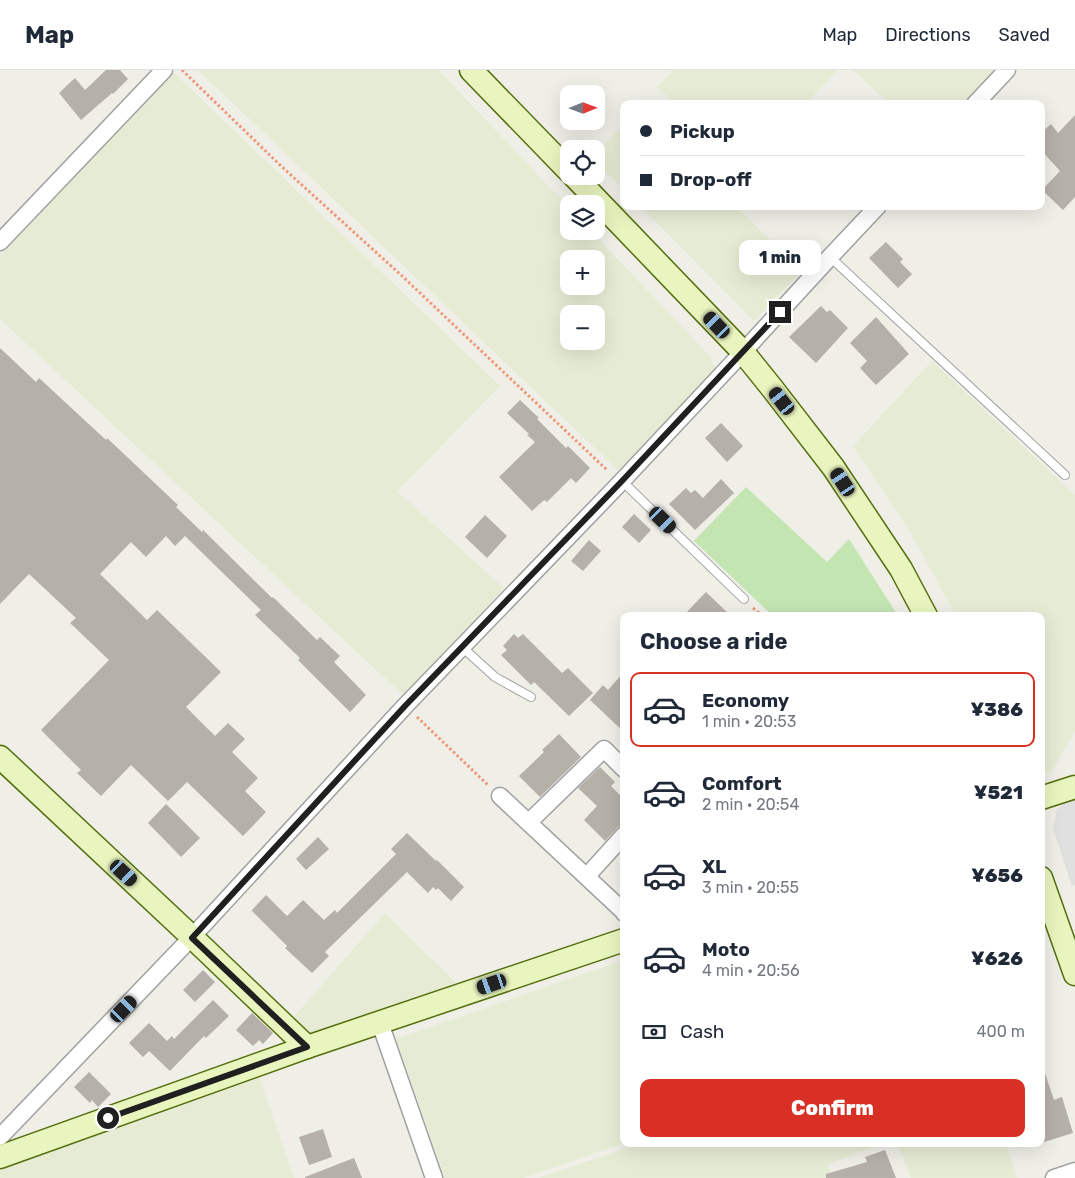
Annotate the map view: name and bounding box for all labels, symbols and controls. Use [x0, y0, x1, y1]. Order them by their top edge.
text: Map [25, 21, 74, 49]
text: Map [822, 24, 857, 46]
text: Directions [885, 24, 971, 46]
text: Saved [999, 24, 1050, 46]
north arrow [560, 85, 605, 130]
map controls [560, 85, 605, 350]
text: Pickup [670, 120, 735, 143]
button: locate [560, 140, 605, 185]
text: Drop-off [670, 168, 752, 191]
button: layers [560, 195, 605, 240]
callout: 1 min [739, 240, 821, 274]
text: 1 min [759, 248, 801, 267]
button: + [560, 250, 605, 295]
route end [769, 301, 791, 323]
button: − [560, 305, 605, 350]
car [701, 309, 732, 341]
car [766, 385, 797, 417]
car [828, 465, 857, 499]
car [646, 504, 679, 536]
text: Choose a ride [640, 628, 787, 655]
icon: car [642, 687, 687, 732]
text: Economy [702, 689, 789, 712]
text: ¥386 [970, 698, 1023, 721]
text: 1 min · 20:53 [702, 712, 796, 731]
icon: car [642, 770, 687, 815]
text: Comfort [702, 772, 782, 795]
text: ¥521 [974, 781, 1023, 804]
text: 2 min · 20:54 [702, 795, 799, 814]
icon: car [642, 853, 687, 898]
text: XL [702, 855, 726, 878]
car [107, 857, 140, 889]
text: ¥656 [971, 864, 1023, 887]
text: 3 min · 20:55 [702, 878, 799, 897]
icon: car [642, 936, 687, 981]
text: Moto [702, 938, 750, 961]
text: ¥626 [971, 947, 1023, 970]
text: 4 min · 20:56 [702, 961, 800, 980]
car [475, 972, 508, 996]
car [108, 993, 139, 1025]
icon: cash [640, 1018, 668, 1046]
text: Cash [680, 1020, 724, 1043]
text: 400 m [977, 1022, 1025, 1041]
button: Confirm [640, 1079, 1025, 1137]
route start [97, 1107, 119, 1129]

